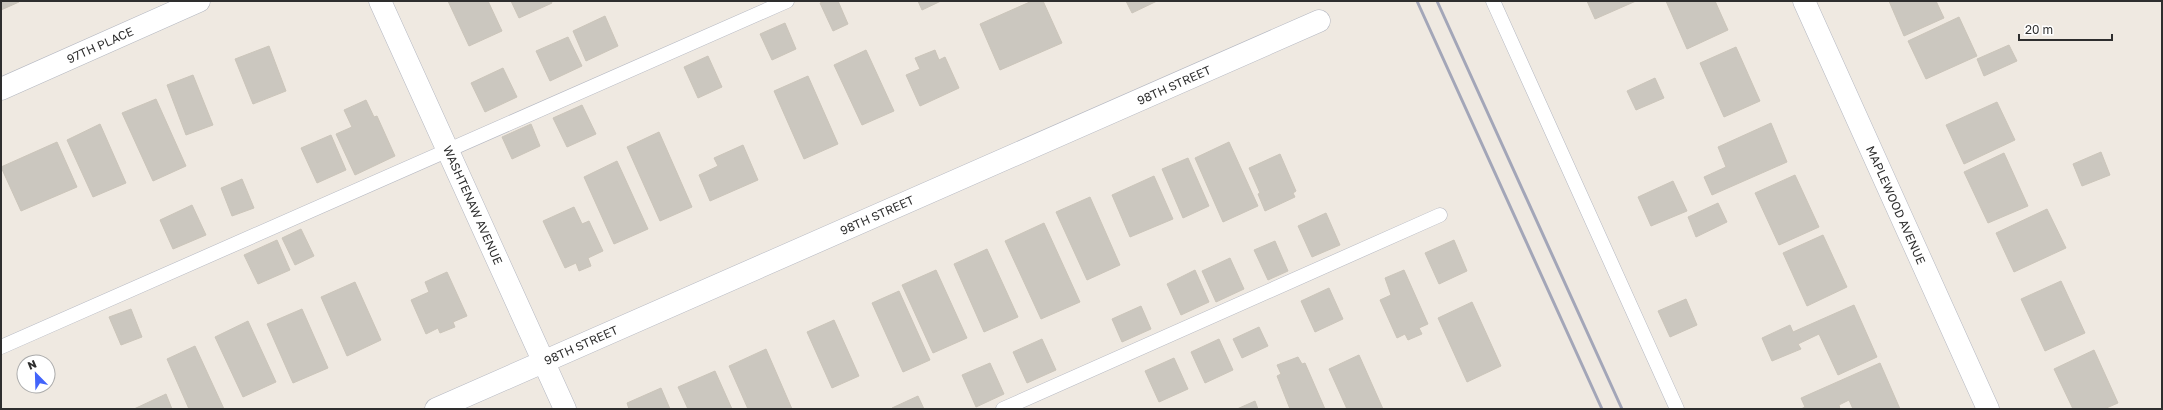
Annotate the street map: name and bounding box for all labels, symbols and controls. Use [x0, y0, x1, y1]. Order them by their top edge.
scale bar [2019, 16, 2112, 42]
text: 20 m [2025, 22, 2053, 37]
street label: 97TH PLACE [64, 24, 136, 66]
street label: 98TH STREET [1135, 62, 1214, 108]
street label: WASHTENAW AVENUE [440, 143, 506, 267]
street label: MAPLEWOOD AVENUE [1863, 143, 1929, 267]
street label: 98TH STREET [838, 192, 917, 238]
street label: 98TH STREET [542, 322, 621, 368]
north arrow [16, 354, 56, 394]
text: N [26, 357, 38, 372]

